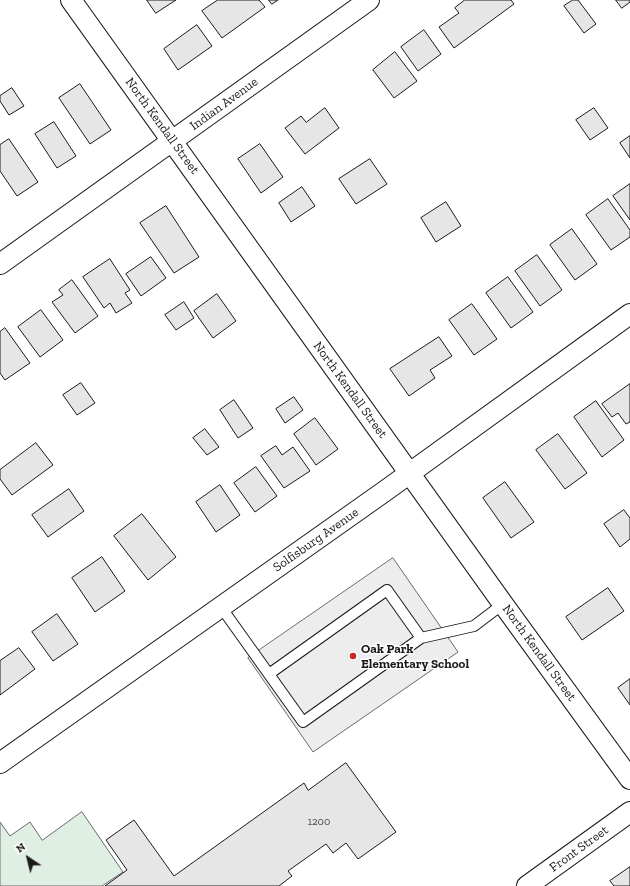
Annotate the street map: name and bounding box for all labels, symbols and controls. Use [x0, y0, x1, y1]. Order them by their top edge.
street label: Indian Avenue [187, 74, 261, 134]
street label: North Kendall Street [122, 75, 202, 177]
street label: North Kendall Street [310, 339, 390, 441]
street label: Solfisburg Avenue [270, 505, 362, 575]
street label: North Kendall Street [499, 602, 579, 704]
place label: Oak Park Elementary School [361, 641, 469, 672]
marker: Oak Park Elementary School [348, 651, 358, 661]
house number: 1200 [308, 815, 330, 829]
street label: Front Street [547, 822, 611, 876]
north arrow [8, 838, 48, 878]
text: N [14, 840, 28, 855]

